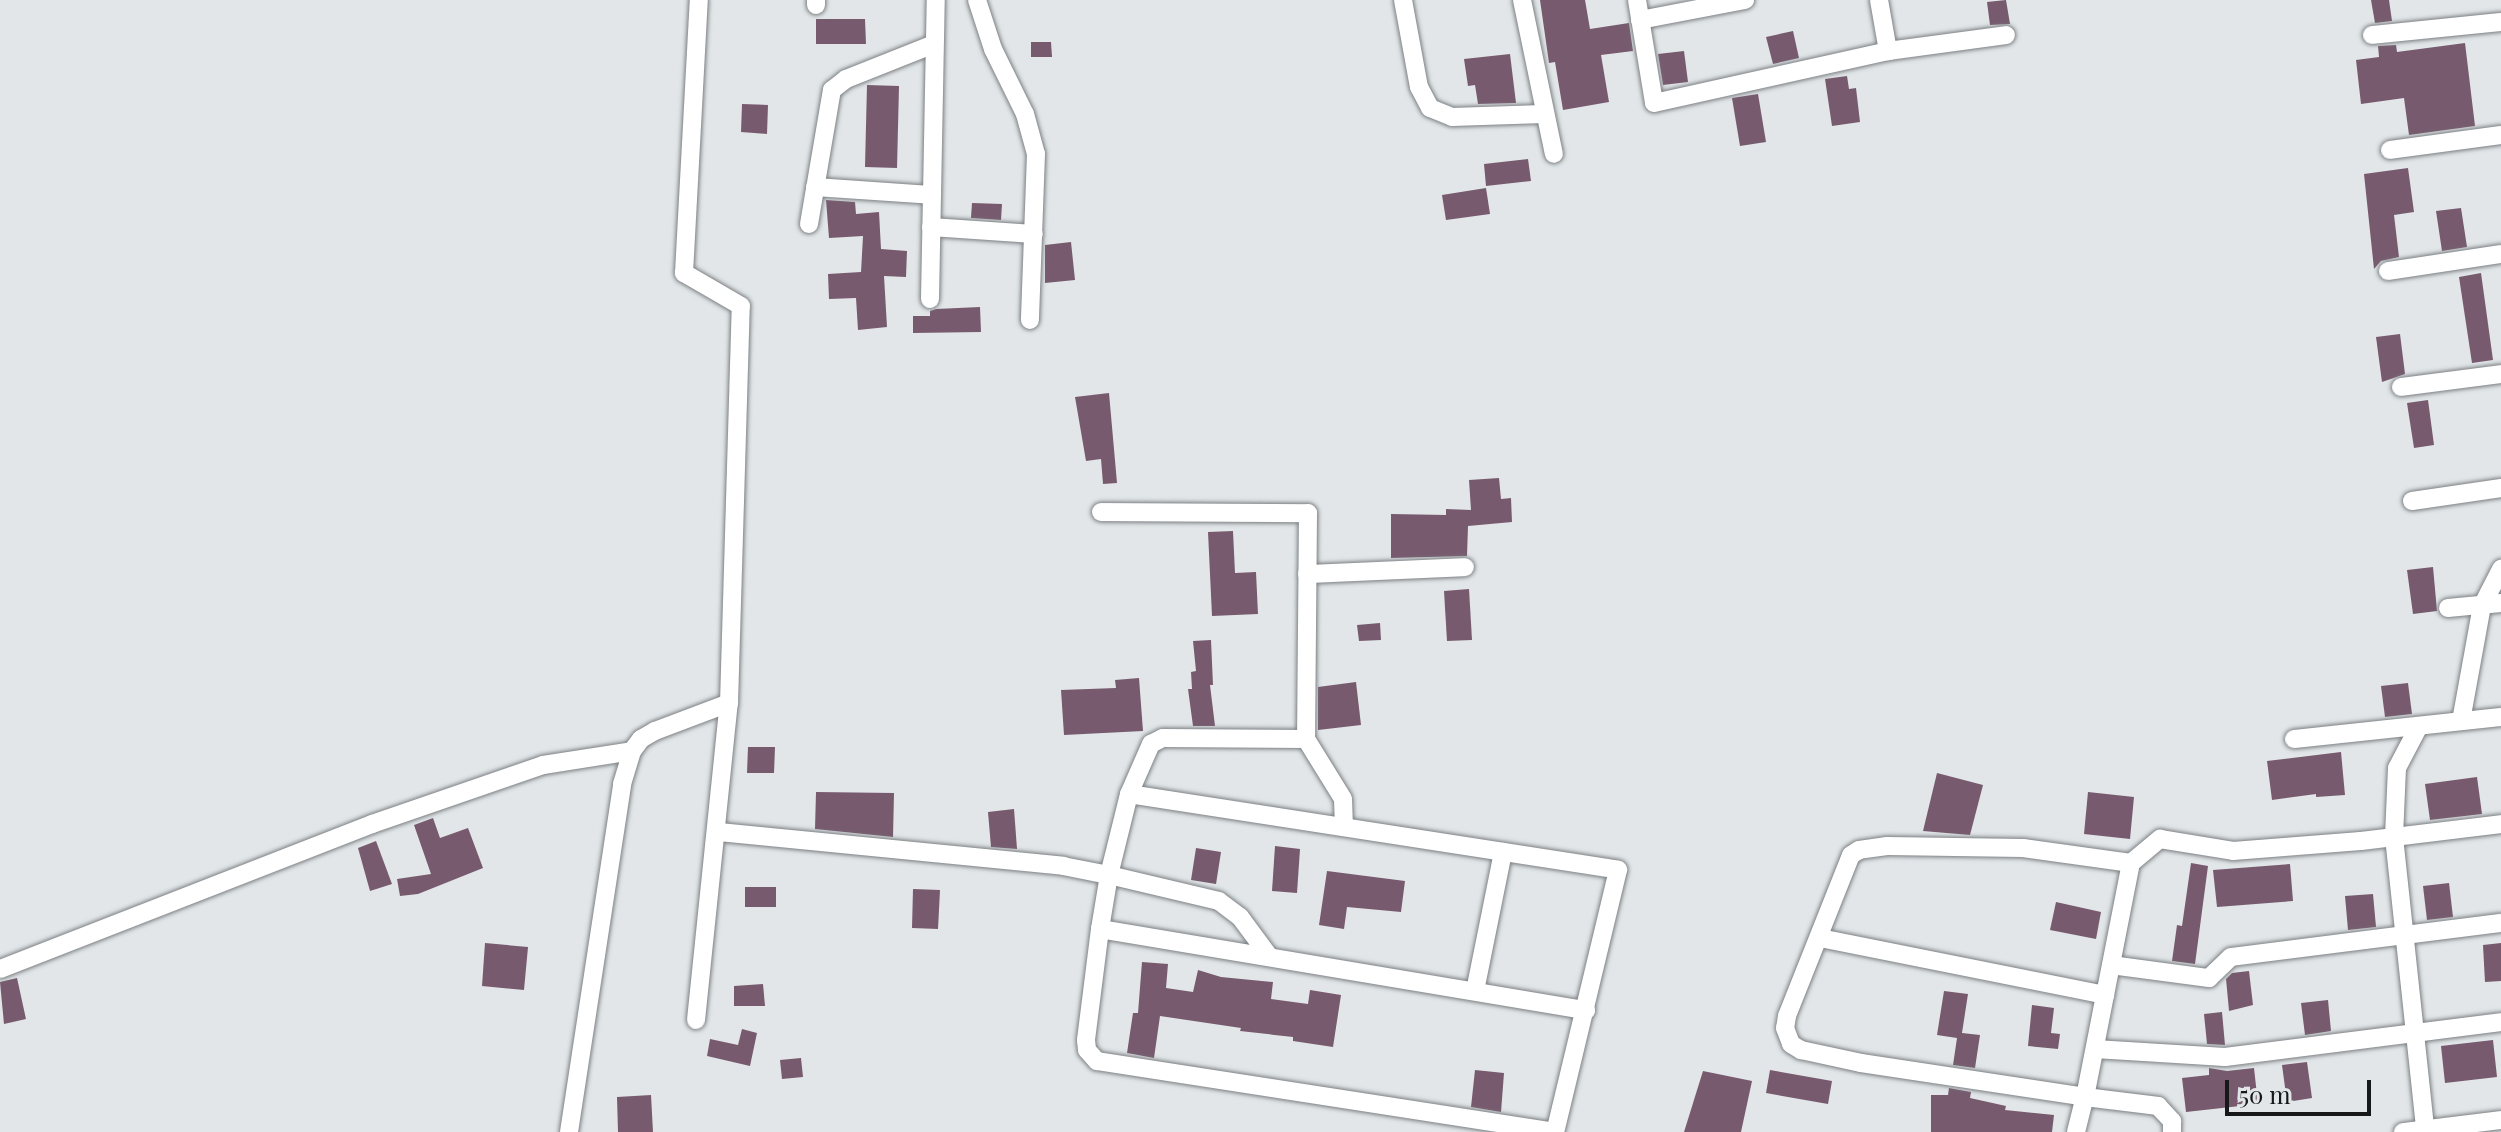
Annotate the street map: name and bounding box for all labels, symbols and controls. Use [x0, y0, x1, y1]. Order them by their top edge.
scale bar [2229, 1064, 2375, 1114]
text: 50 m [2239, 1078, 2291, 1110]

